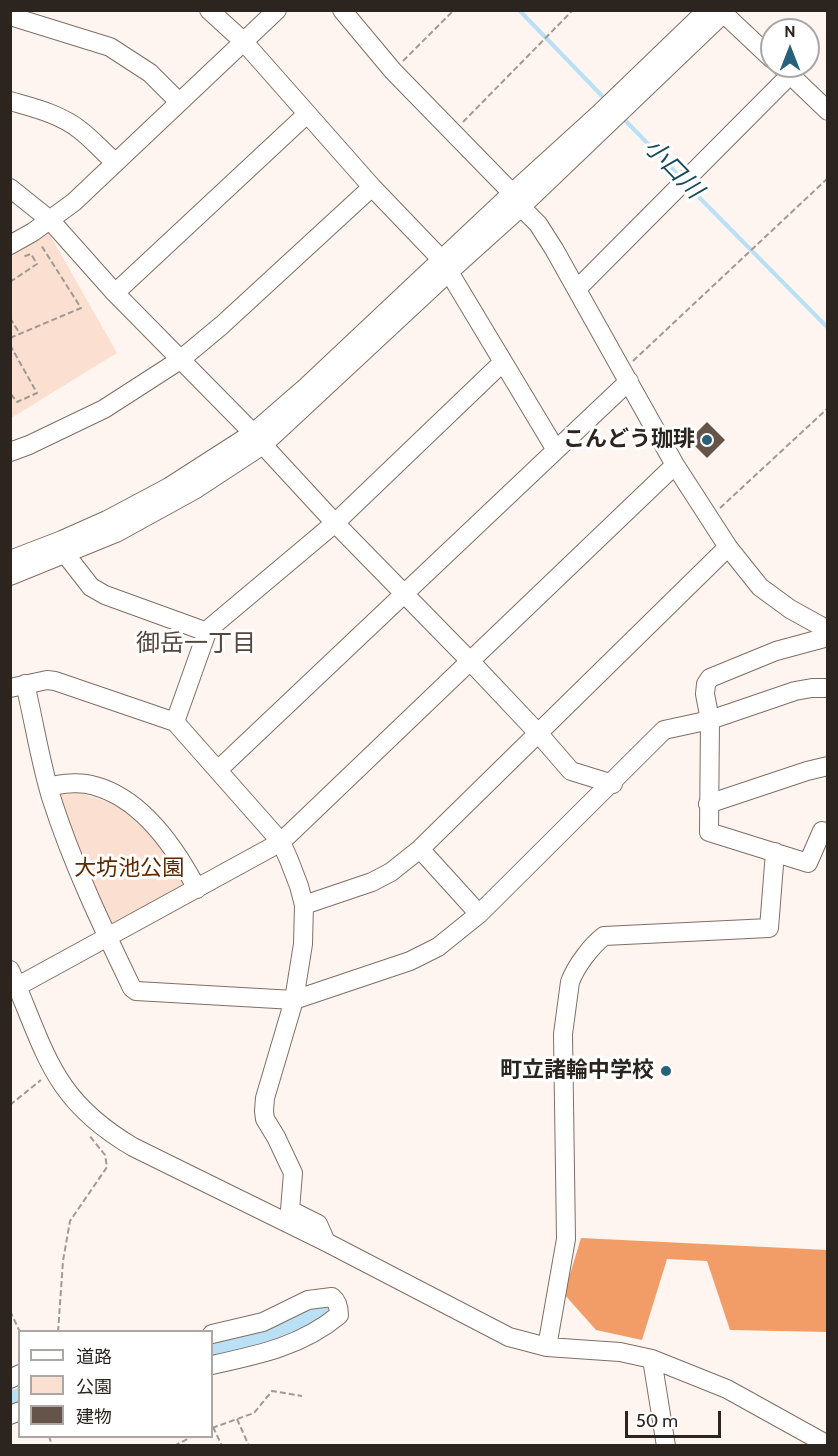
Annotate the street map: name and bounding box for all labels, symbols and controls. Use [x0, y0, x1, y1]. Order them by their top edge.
north arrow [760, 18, 820, 78]
text: N [784, 22, 796, 41]
water label: 小口川 [638, 133, 708, 205]
place label: こんどう珈琲 [563, 427, 695, 453]
marker: こんどう珈琲 [700, 433, 714, 447]
district label: 御岳一丁目 [136, 630, 256, 658]
park label: 大坊池公園 [74, 856, 184, 882]
place label: 町立諸輪中学校 [500, 1058, 654, 1084]
marker: 町立諸輪中学校 [659, 1064, 673, 1078]
legend [18, 1330, 213, 1438]
text: 道路 [76, 1346, 112, 1368]
text: 公園 [76, 1376, 112, 1398]
scale bar [628, 1399, 724, 1437]
text: 建物 [76, 1406, 112, 1428]
text: 50 m [636, 1410, 678, 1432]

